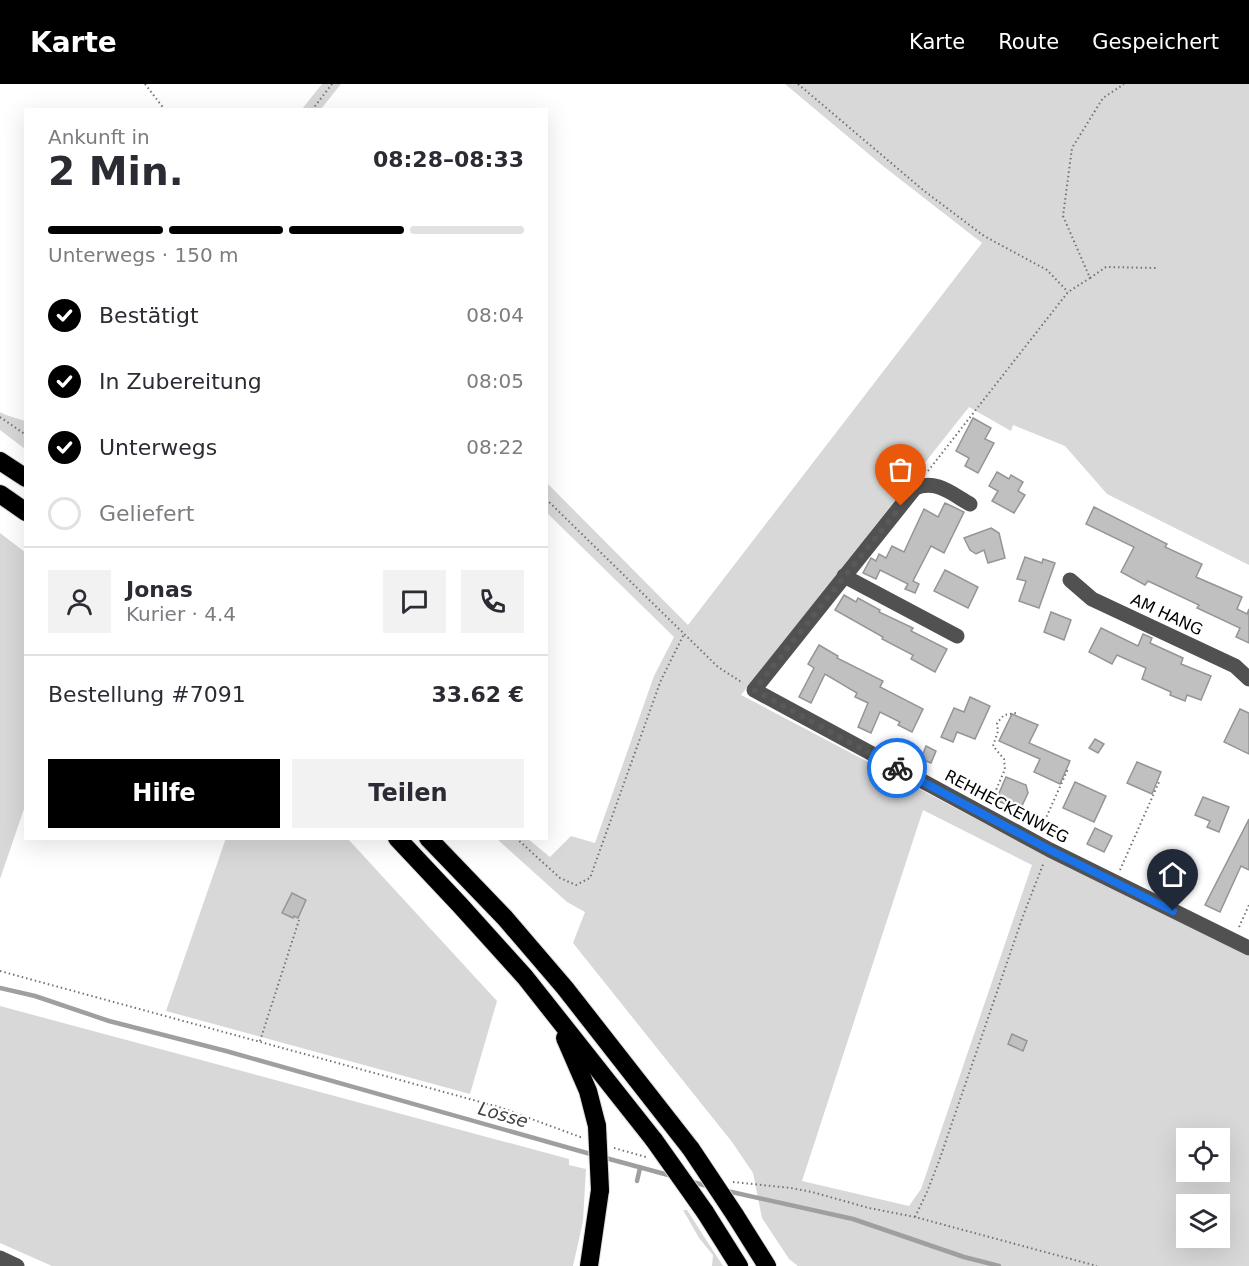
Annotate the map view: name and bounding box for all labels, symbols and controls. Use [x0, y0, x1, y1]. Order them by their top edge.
text: Karte [30, 26, 117, 59]
text: Karte [909, 30, 965, 54]
text: Route [998, 30, 1059, 54]
text: Gespeichert [1092, 30, 1219, 54]
text: Ankunft in [48, 125, 150, 149]
text: 08:28–08:33 [373, 147, 524, 172]
text: 2 Min. [48, 149, 183, 194]
text: Unterwegs · 150 m [48, 243, 239, 267]
icon: check [48, 299, 81, 332]
text: Bestätigt [99, 303, 199, 328]
text: 08:04 [466, 303, 524, 327]
icon: check [48, 365, 81, 398]
text: In Zubereitung [99, 369, 262, 394]
text: 08:05 [466, 369, 524, 393]
icon: check [48, 431, 81, 464]
text: Unterwegs [99, 435, 217, 460]
text: 08:22 [466, 435, 524, 459]
pin [875, 444, 926, 506]
icon: bag [884, 453, 917, 486]
text: Geliefert [99, 501, 194, 526]
button: person [48, 570, 111, 633]
button: chat [383, 570, 446, 633]
button: phone [461, 570, 524, 633]
text: Jonas [126, 577, 193, 602]
street label: AM HANG [1128, 590, 1206, 639]
text: Kurier · 4.4 [126, 602, 236, 626]
text: Bestellung #7091 [48, 682, 246, 707]
text: 33.62 € [431, 682, 524, 707]
courier [867, 738, 927, 798]
icon: bike [881, 752, 914, 785]
button: Hilfe [48, 759, 280, 828]
button: Teilen [292, 759, 524, 828]
street label: REHHECKENWEG [942, 766, 1072, 847]
pin [1147, 849, 1198, 911]
icon: home [1156, 858, 1189, 891]
water label: Losse [476, 1097, 530, 1132]
map controls [1176, 1128, 1230, 1248]
button: locate [1176, 1128, 1230, 1182]
button: layers [1176, 1194, 1230, 1248]

